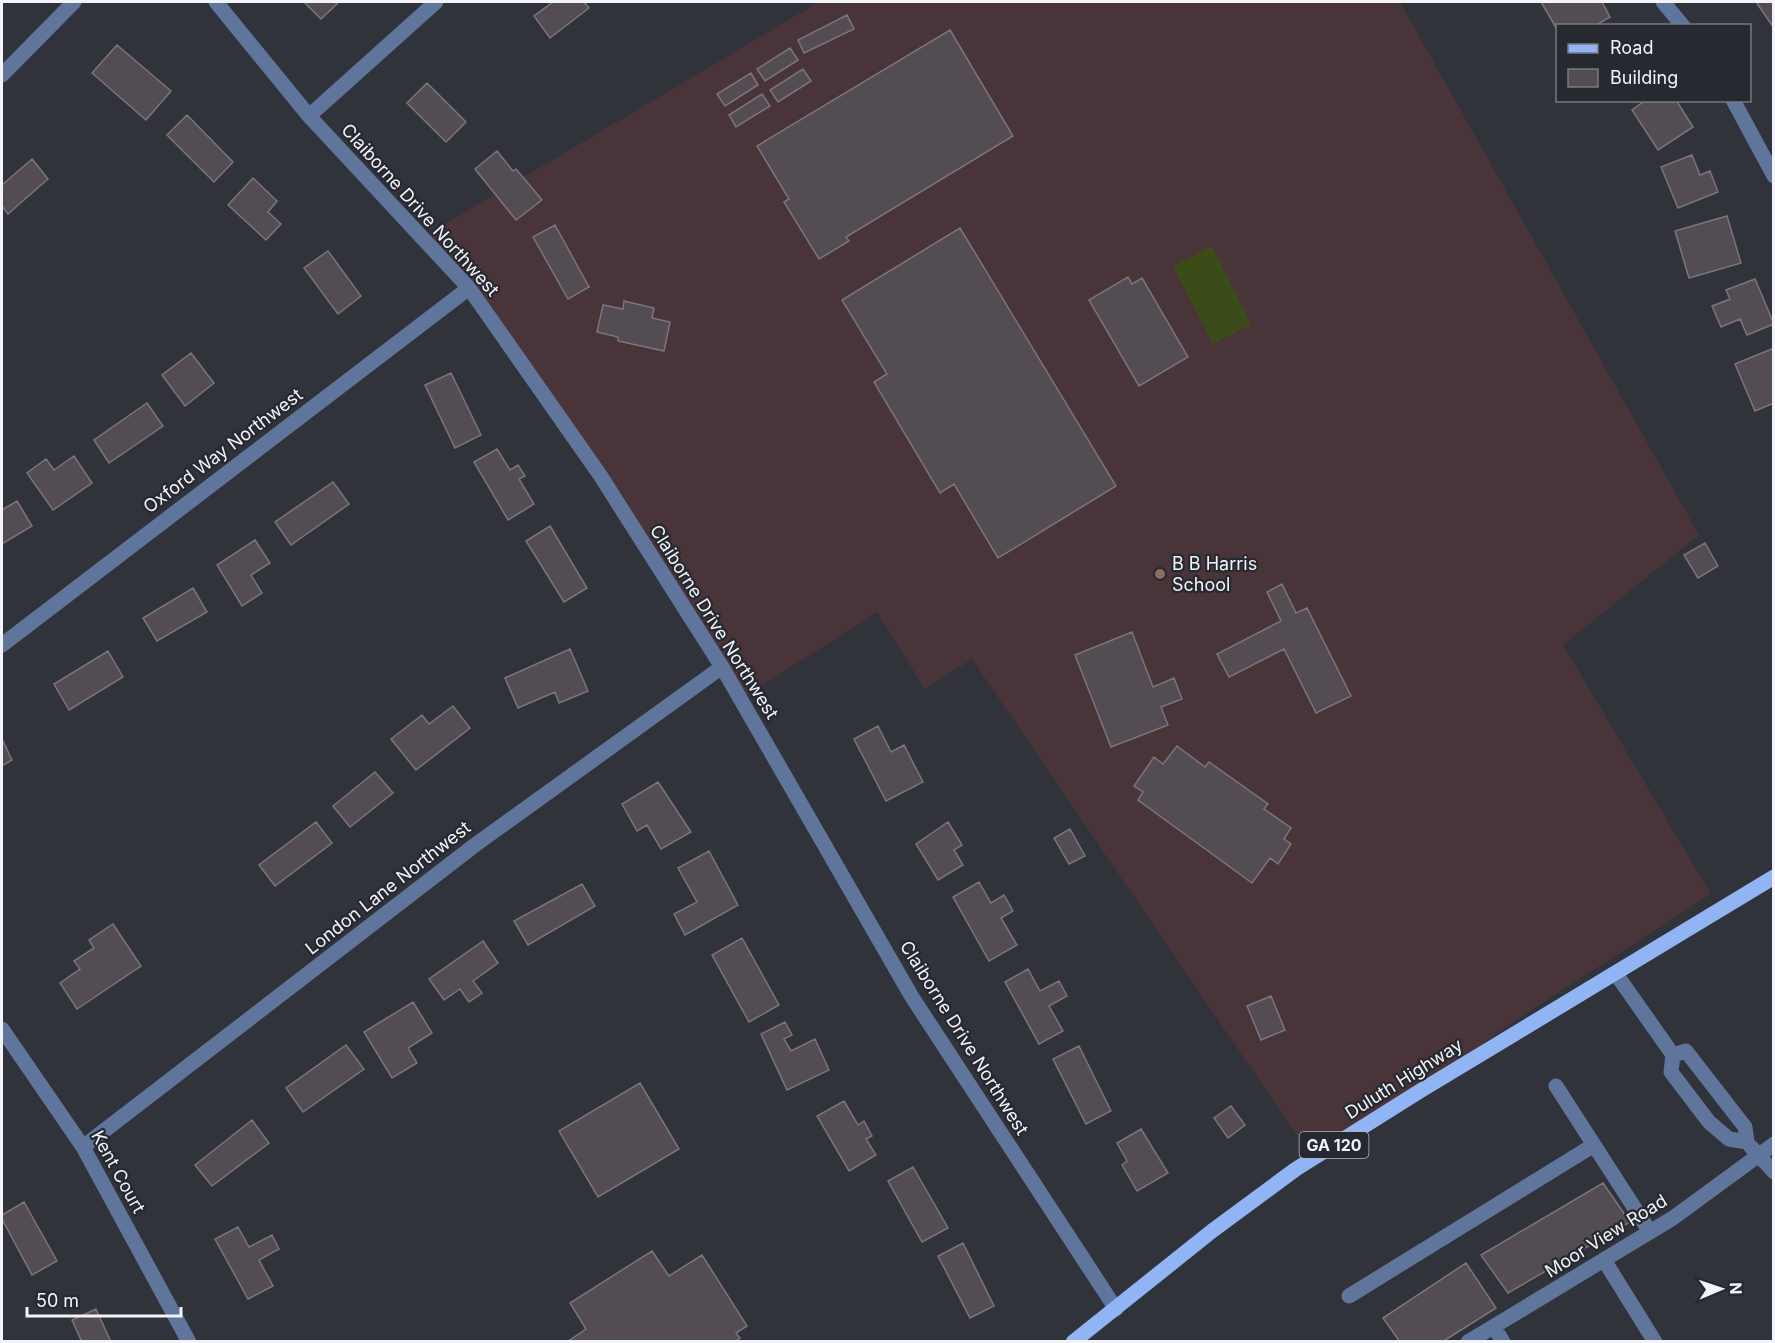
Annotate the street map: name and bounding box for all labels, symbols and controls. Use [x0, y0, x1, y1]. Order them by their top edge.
legend [1556, 24, 1751, 102]
text: Road [1610, 37, 1653, 58]
text: Building [1610, 67, 1678, 88]
street label: Claiborne Drive Northwest [337, 119, 504, 300]
street label: Oxford Way Northwest [139, 384, 306, 517]
street label: Claiborne Drive Northwest [646, 521, 783, 723]
place label: B B Harris School [1172, 553, 1257, 595]
marker: B B Harris School [1153, 567, 1167, 581]
street label: London Lane Northwest [301, 817, 475, 959]
street label: Claiborne Drive Northwest [896, 937, 1033, 1139]
street label: Duluth Highway [1341, 1034, 1466, 1123]
street label: Kent Court [87, 1127, 150, 1217]
road number: GA 120 [1300, 1132, 1368, 1158]
street label: Moor View Road [1541, 1190, 1671, 1282]
north arrow [1691, 1259, 1751, 1319]
scale bar [27, 1280, 182, 1318]
text: N [1726, 1282, 1746, 1295]
text: 50 m [36, 1290, 79, 1311]

